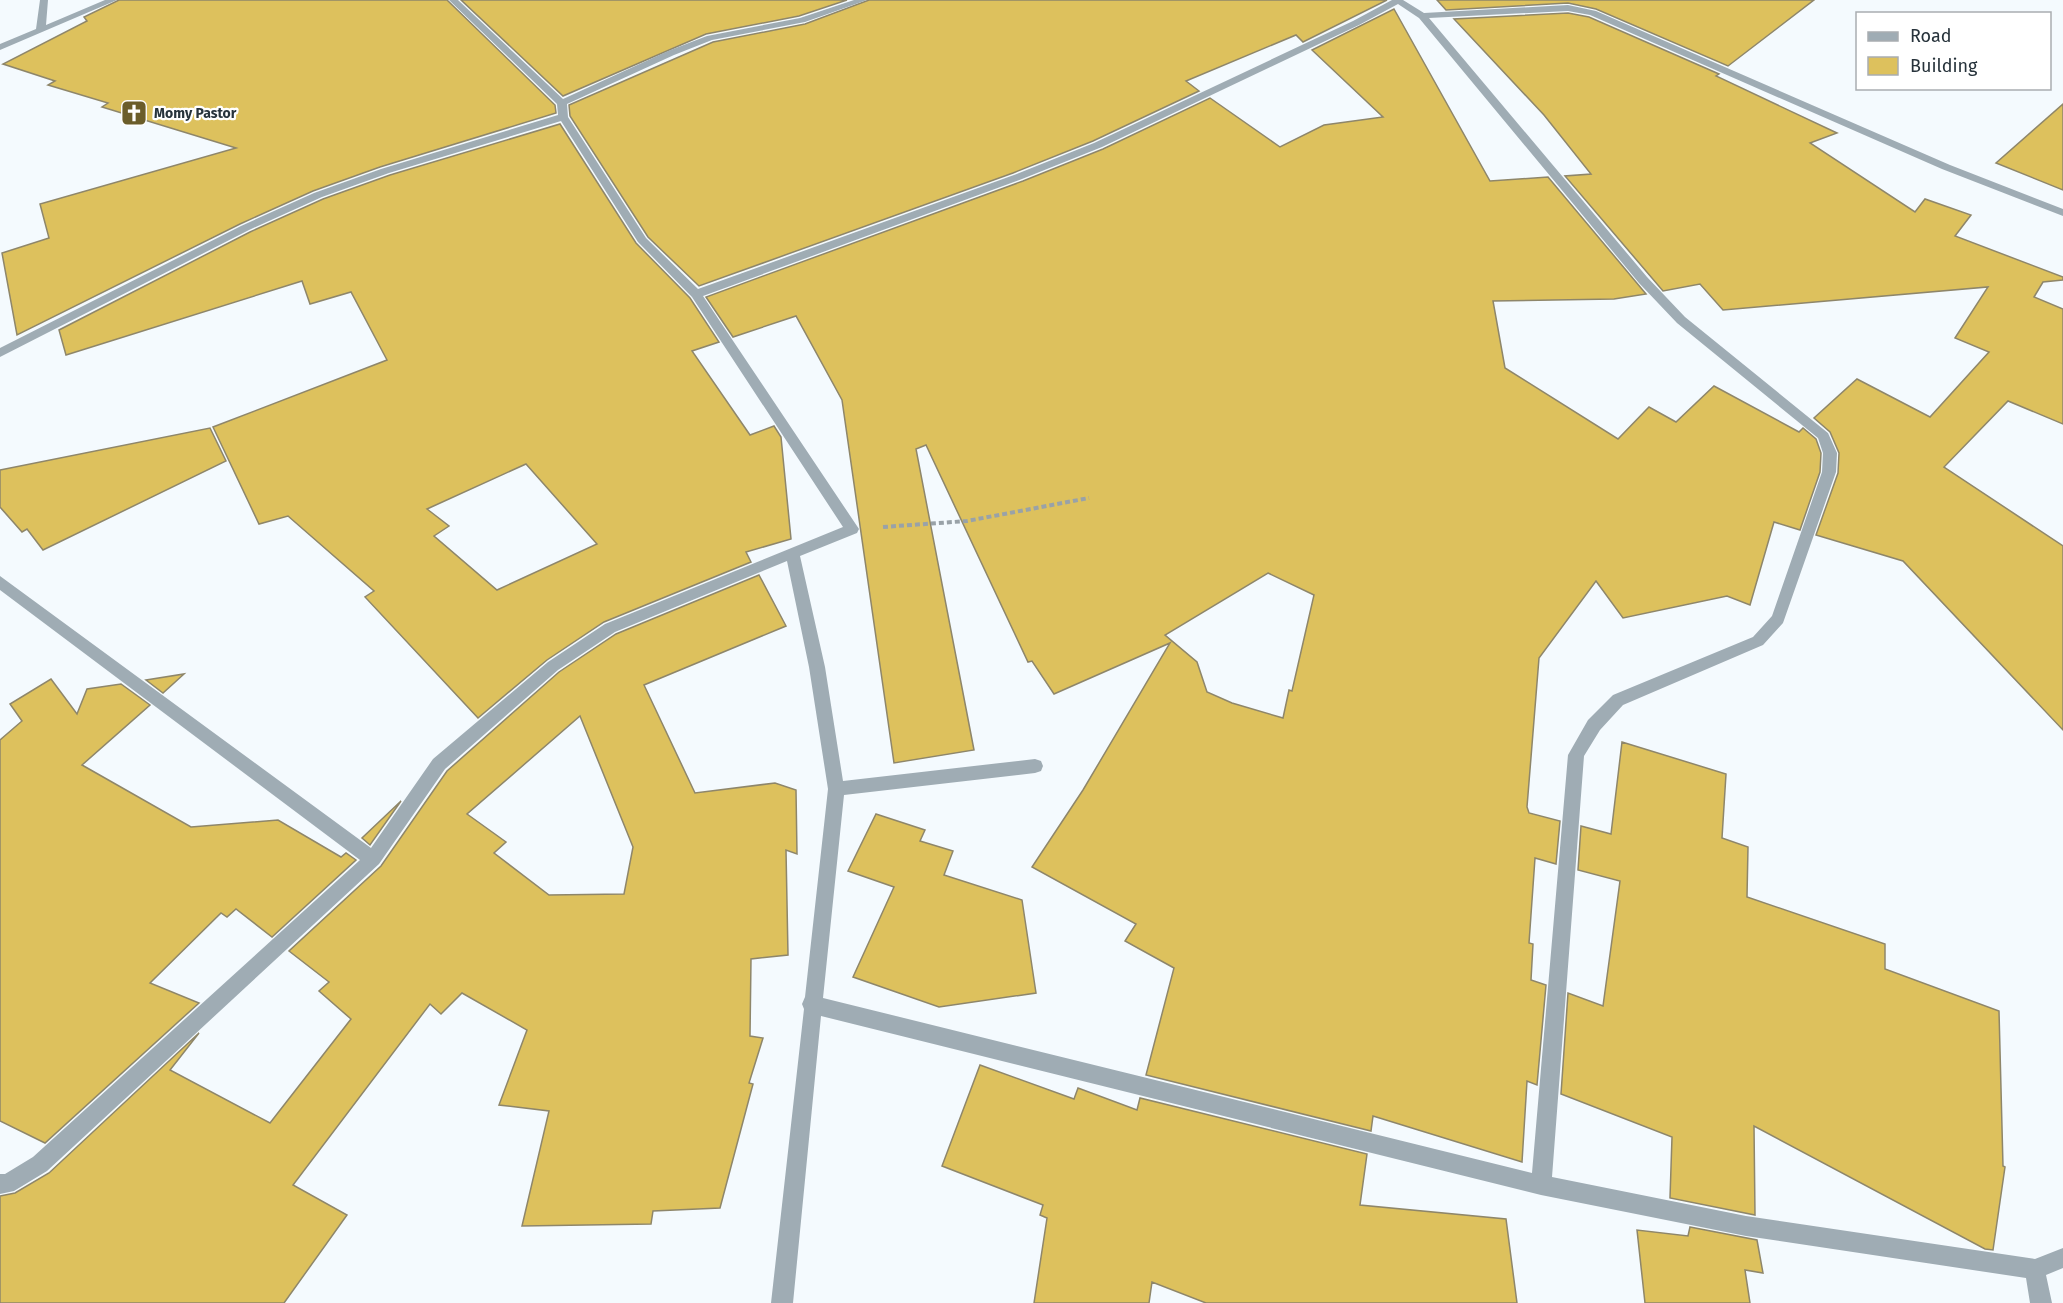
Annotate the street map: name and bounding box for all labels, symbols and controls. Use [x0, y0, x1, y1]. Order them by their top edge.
legend [1856, 12, 2051, 90]
text: Road [1910, 25, 1952, 47]
text: Building [1910, 55, 1978, 77]
church icon: Momy Pastor [119, 98, 149, 128]
place label: Momy Pastor [154, 105, 237, 122]

